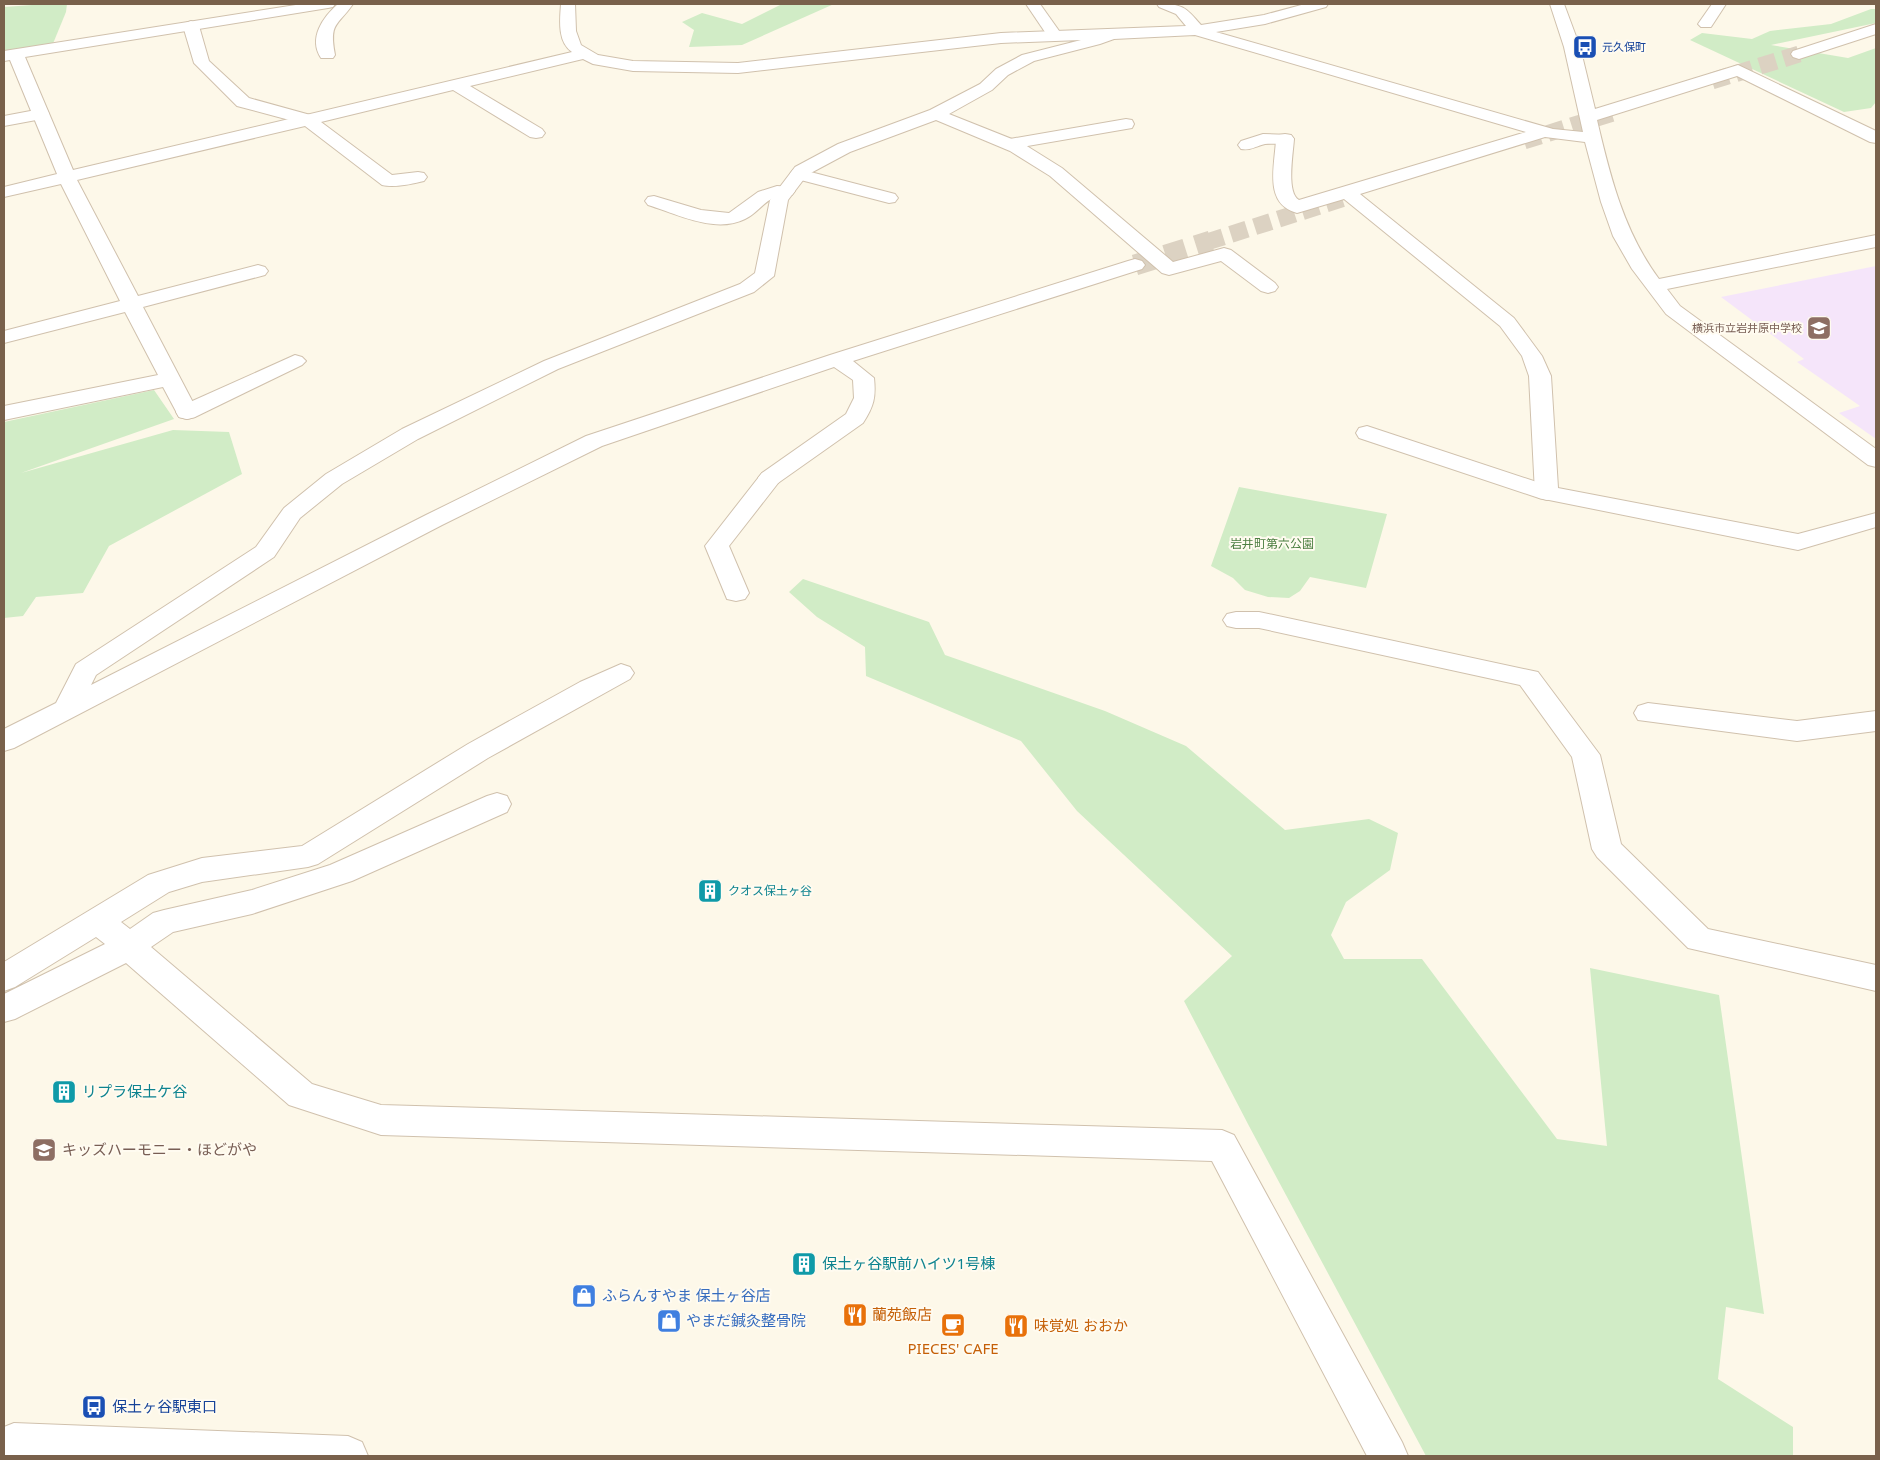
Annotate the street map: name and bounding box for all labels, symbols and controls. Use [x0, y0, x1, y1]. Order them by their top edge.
bus stop icon: 元久保町 [1572, 34, 1598, 60]
place label: 元久保町 [1602, 39, 1646, 54]
school or university icon: 横浜市立岩井原中学校 [1806, 315, 1832, 341]
place label: 横浜市立岩井原中学校 [1692, 320, 1802, 335]
park label: 岩井町第六公園 [1230, 535, 1314, 552]
building icon: クオス保土ヶ谷 [697, 878, 723, 904]
place label: クオス保土ヶ谷 [728, 882, 812, 899]
building icon: リプラ保土ケ谷 [51, 1079, 77, 1105]
place label: リプラ保土ケ谷 [82, 1081, 187, 1101]
school or university icon: キッズハーモニー・ほどがや [31, 1137, 57, 1163]
place label: キッズハーモニー・ほどがや [62, 1139, 257, 1159]
building icon: 保土ヶ谷駅前ハイツ1号棟 [791, 1251, 817, 1277]
place label: 保土ヶ谷駅前ハイツ1号棟 [822, 1253, 995, 1273]
shop icon: ふらんすやま 保土ヶ谷店 [571, 1283, 597, 1309]
place label: ふらんすやま 保土ヶ谷店 [602, 1285, 771, 1305]
restaurant icon: 蘭苑飯店 [842, 1302, 868, 1328]
place label: 蘭苑飯店 [872, 1304, 932, 1324]
shop icon: やまだ鍼灸整骨院 [656, 1308, 682, 1334]
place label: やまだ鍼灸整骨院 [686, 1310, 806, 1330]
cafe icon: PIECES' CAFE [940, 1312, 966, 1338]
restaurant icon: 味覚処 おおか [1003, 1313, 1029, 1339]
place label: 味覚処 おおか [1034, 1315, 1128, 1335]
place label: PIECES' CAFE [907, 1338, 999, 1358]
bus stop icon: 保土ヶ谷駅東口 [81, 1394, 107, 1420]
place label: 保土ヶ谷駅東口 [112, 1396, 217, 1416]

